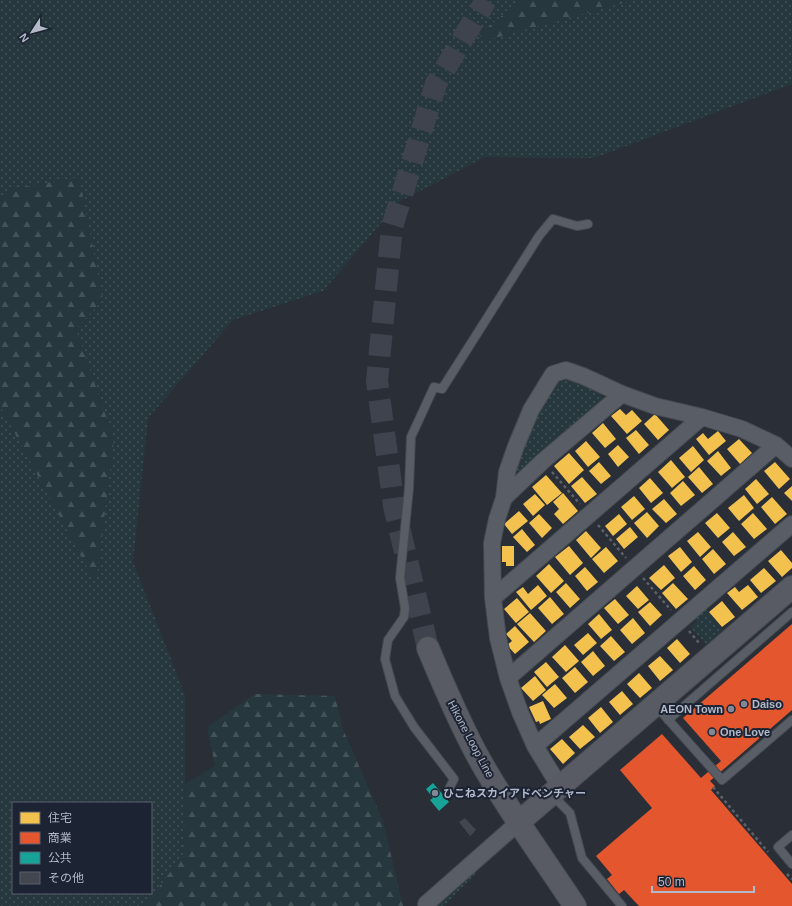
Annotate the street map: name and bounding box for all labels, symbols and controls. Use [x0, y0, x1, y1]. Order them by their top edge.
north arrow [12, 12, 52, 52]
text: N [17, 31, 31, 45]
street label: Hikone Loop Line [446, 698, 496, 780]
place label: Daiso [752, 698, 782, 710]
marker: Daiso [739, 699, 749, 709]
place label: AEON Town [660, 703, 723, 715]
marker: AEON Town [726, 704, 736, 714]
place label: One Love [720, 726, 770, 738]
marker: One Love [707, 727, 717, 737]
place label: ひこねスカイアドベンチャー [443, 787, 586, 799]
marker: ひこねスカイアドベンチャー [430, 788, 440, 798]
legend [12, 802, 152, 894]
text: 住宅 [48, 811, 72, 825]
text: 商業 [48, 831, 72, 845]
text: 公共 [48, 851, 72, 865]
scale bar [652, 868, 754, 894]
text: その他 [48, 871, 84, 885]
text: 50 m [658, 875, 685, 889]

